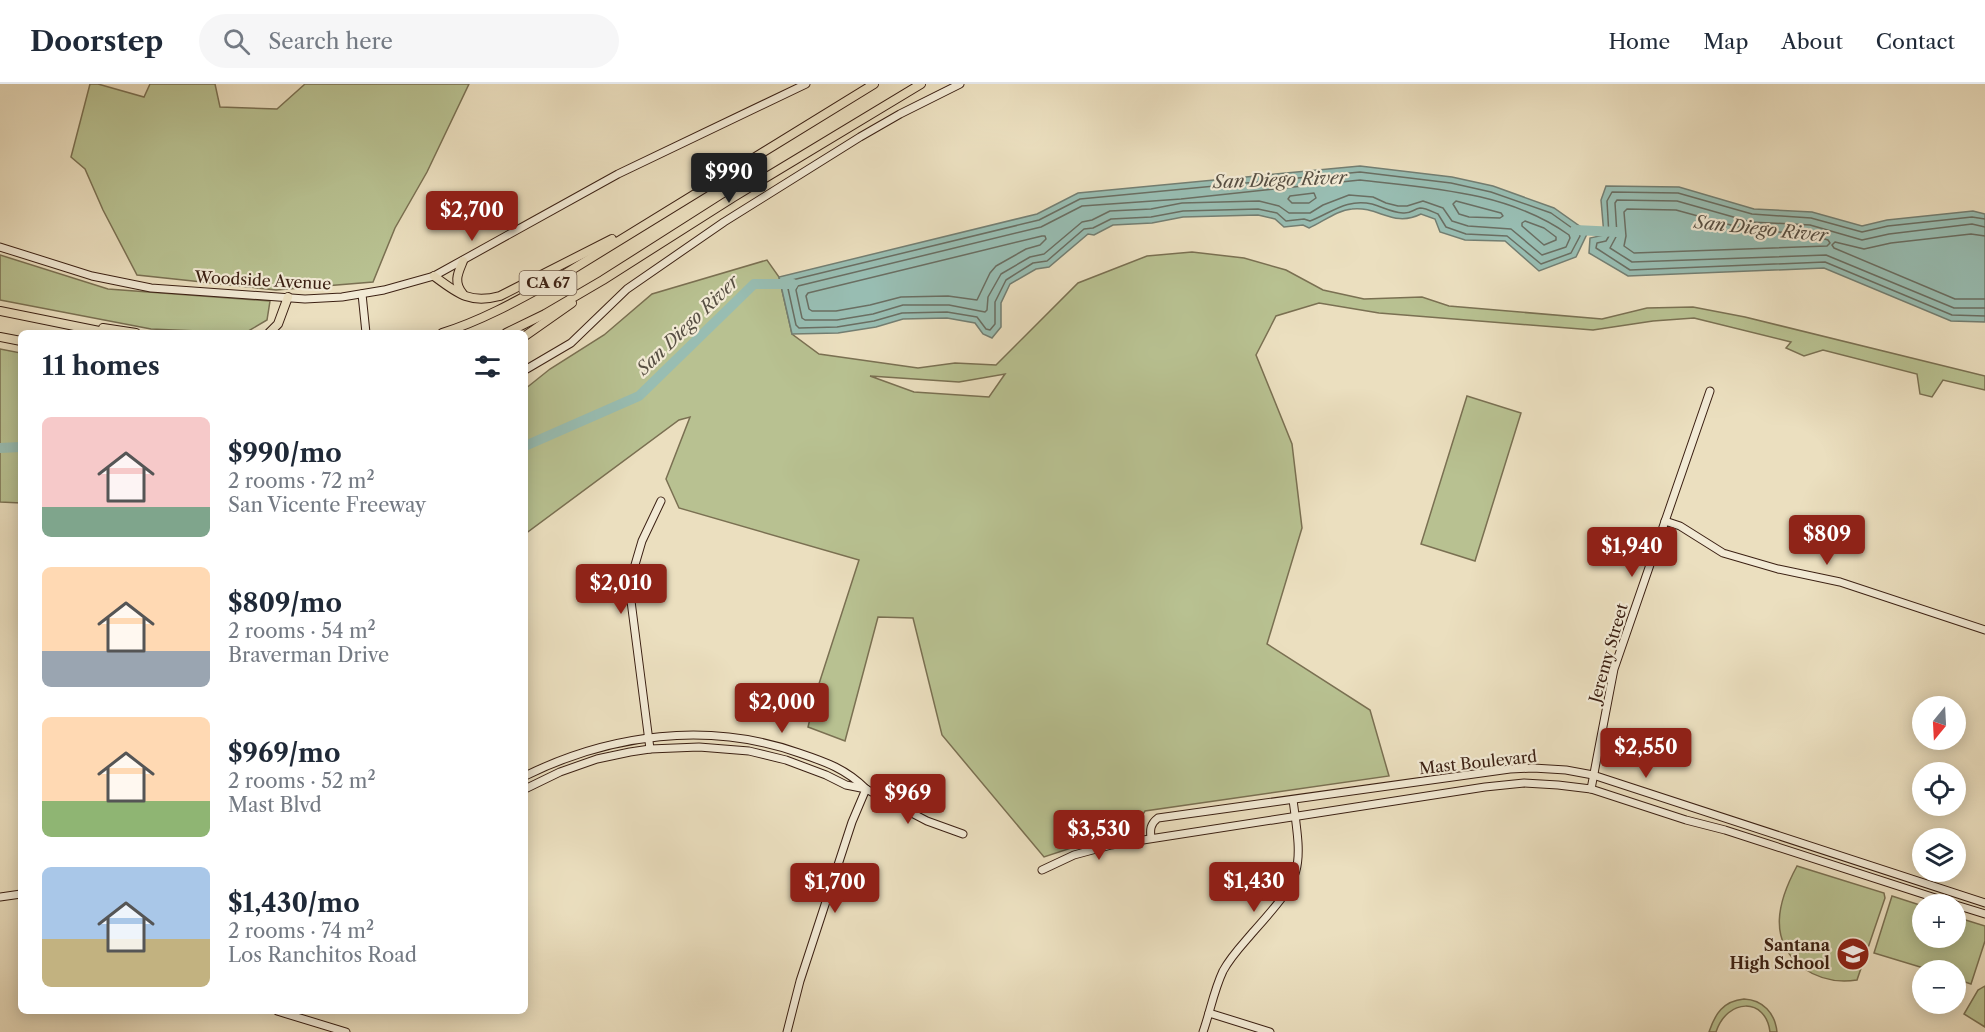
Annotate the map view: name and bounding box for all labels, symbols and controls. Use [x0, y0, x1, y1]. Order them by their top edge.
search box [199, 14, 619, 68]
text: Doorstep [30, 24, 163, 58]
icon: search [220, 25, 253, 58]
text: Search here [268, 28, 393, 55]
text: Home [1609, 29, 1670, 54]
text: Map [1703, 29, 1748, 54]
text: About [1781, 29, 1843, 54]
text: Contact [1876, 29, 1955, 54]
pin: $990 [693, 153, 765, 204]
text: $990 [705, 160, 753, 184]
water label: San Diego River [1212, 167, 1349, 193]
pin: $2,700 [423, 191, 521, 242]
text: $2,700 [440, 198, 504, 222]
water label: San Diego River [1692, 211, 1830, 247]
street label: Woodside Avenue [193, 266, 332, 294]
water label: San Diego River [631, 269, 745, 380]
road number: CA 67 [520, 271, 576, 295]
text: 11 homes [42, 350, 160, 382]
icon: filters [471, 350, 504, 383]
text: $990/mo [228, 437, 342, 469]
icon: home [90, 441, 162, 513]
text: 2 rooms · 72 m² [228, 469, 375, 493]
text: San Vicente Freeway [228, 493, 426, 517]
pin: $809 [1791, 515, 1863, 566]
text: $809 [1803, 522, 1851, 546]
pin: $1,940 [1583, 527, 1681, 578]
text: $1,940 [1601, 534, 1663, 558]
pin: $2,010 [572, 564, 670, 615]
text: $2,010 [590, 571, 652, 595]
text: $809/mo [228, 587, 342, 619]
icon: home [90, 591, 162, 663]
street label: Jeremy Street [1583, 601, 1632, 708]
text: 2 rooms · 54 m² [228, 619, 376, 643]
text: Braverman Drive [228, 643, 389, 667]
pin: $2,000 [733, 683, 831, 734]
text: $2,000 [749, 690, 815, 714]
north arrow [1912, 696, 1966, 750]
map controls [1912, 696, 1966, 1014]
pin: $2,550 [1597, 728, 1695, 779]
text: $2,550 [1614, 735, 1678, 759]
text: $969/mo [228, 737, 341, 769]
icon: home [90, 741, 162, 813]
street label: Mast Boulevard [1418, 746, 1538, 778]
button: locate [1912, 762, 1966, 816]
text: 2 rooms · 52 m² [228, 769, 376, 793]
pin: $969 [872, 774, 944, 825]
text: $969 [885, 781, 932, 805]
text: Mast Blvd [228, 793, 322, 817]
pin: $3,530 [1050, 810, 1148, 861]
text: $3,530 [1067, 817, 1131, 841]
button: layers [1912, 828, 1966, 882]
pin: $1,430 [1205, 862, 1303, 913]
pin: $1,700 [786, 863, 884, 914]
text: $1,430 [1223, 869, 1285, 893]
text: $1,700 [804, 870, 866, 894]
text: $1,430/mo [228, 887, 360, 919]
icon: home [90, 891, 162, 963]
button: + [1912, 894, 1966, 948]
text: 2 rooms · 74 m² [228, 919, 374, 943]
place label: Santana High School [1729, 935, 1831, 973]
school or university icon: Santana High School [1835, 936, 1871, 972]
text: Los Ranchitos Road [228, 943, 417, 967]
button: − [1912, 960, 1966, 1014]

